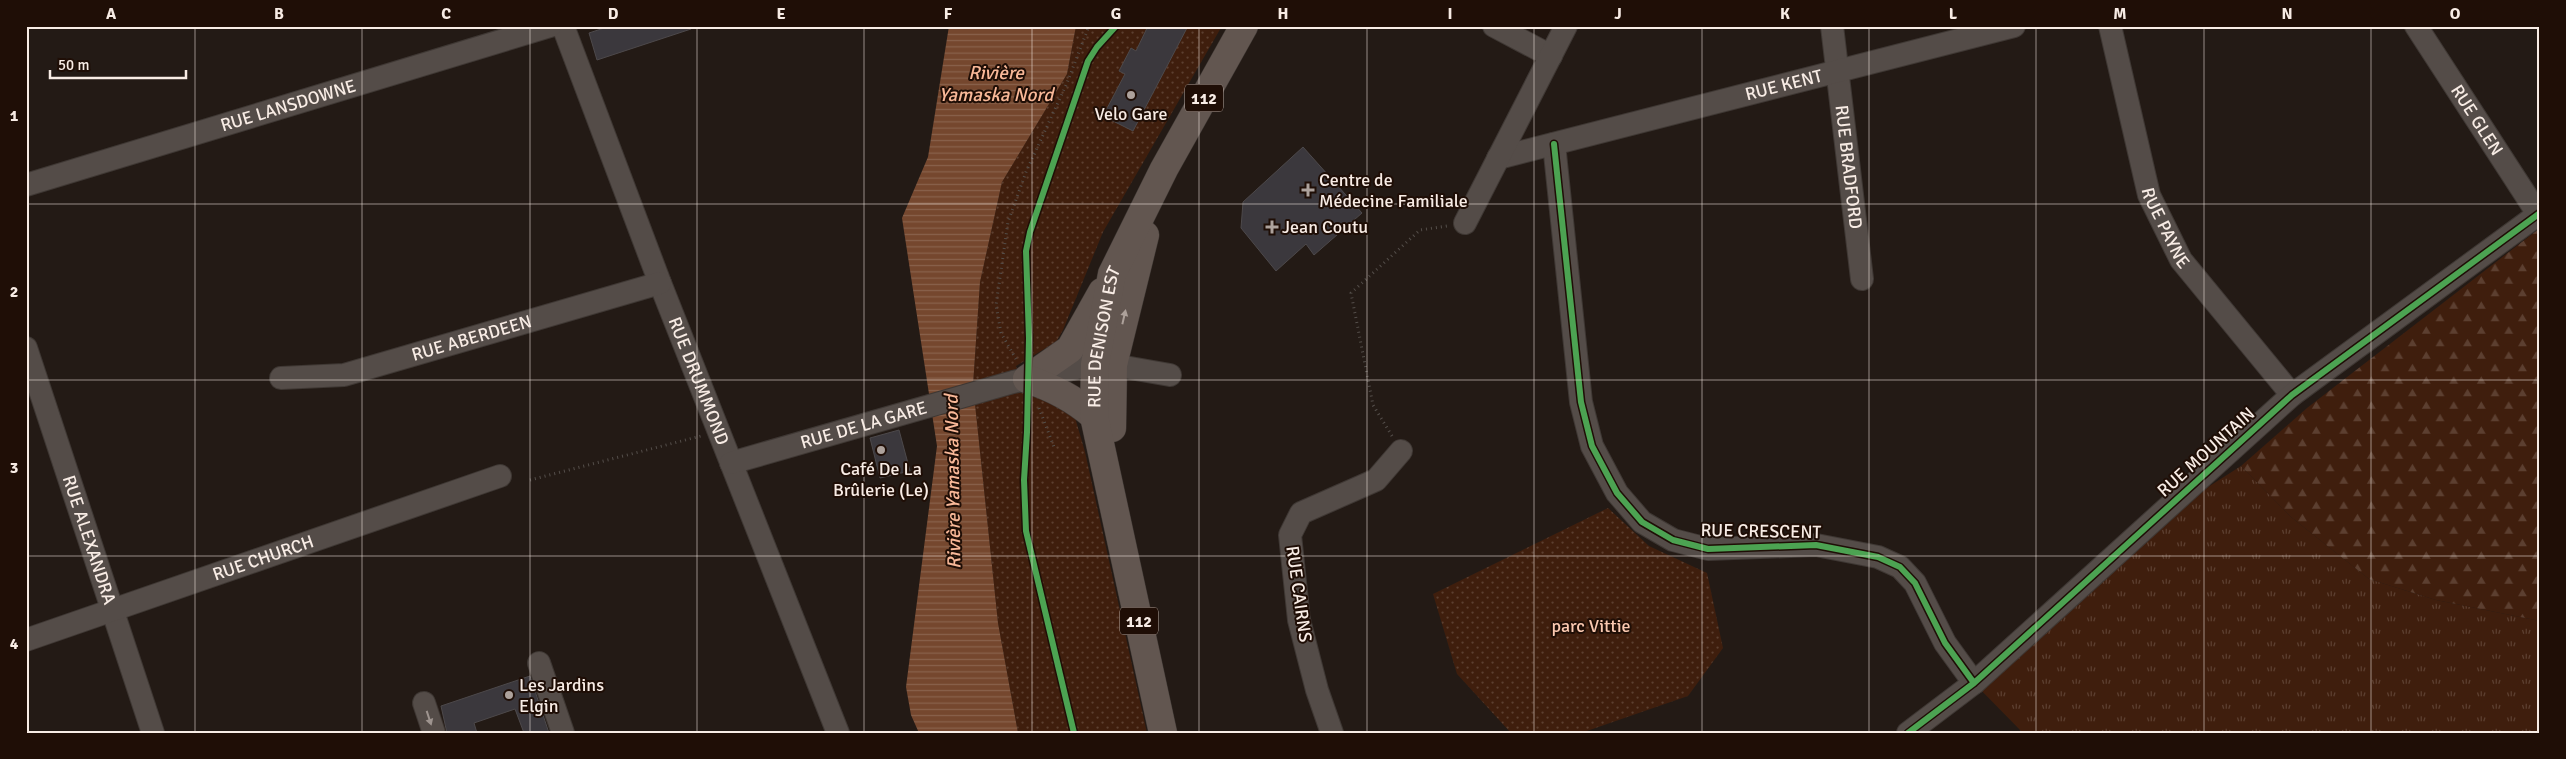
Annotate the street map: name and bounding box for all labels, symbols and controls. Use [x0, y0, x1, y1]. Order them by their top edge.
text: A [106, 4, 117, 24]
text: B [274, 4, 284, 24]
text: C [441, 4, 451, 24]
text: D [608, 4, 619, 24]
text: E [776, 4, 786, 24]
text: F [944, 4, 953, 24]
text: G [1111, 4, 1121, 24]
text: H [1278, 4, 1288, 24]
text: I [1447, 4, 1453, 24]
text: J [1614, 4, 1622, 24]
text: K [1780, 4, 1790, 24]
text: L [1949, 4, 1958, 24]
text: M [2113, 4, 2127, 24]
text: N [2281, 4, 2293, 24]
text: O [2450, 4, 2461, 24]
scale bar [50, 48, 186, 80]
text: 50 m [58, 56, 89, 74]
water label: Rivière Yamaska Nord [939, 61, 1055, 107]
street label: RUE KENT [1743, 64, 1825, 105]
street label: RUE LANSDOWNE [218, 75, 359, 136]
street label: RUE GLEN [2446, 80, 2508, 159]
road number: 112 [1185, 85, 1223, 112]
marker: Velo Gare [1125, 89, 1137, 101]
place label: Velo Gare [1095, 103, 1167, 125]
street label: RUE BRADFORD [1830, 104, 1867, 230]
text: 1 [10, 106, 19, 126]
place label: Centre de Médecine Familiale [1319, 169, 1468, 212]
marker: Centre de Médecine Familiale [1301, 183, 1315, 197]
street label: RUE PAYNE [2137, 186, 2194, 273]
place label: Jean Coutu [1282, 216, 1368, 238]
marker: Jean Coutu [1266, 221, 1278, 233]
street label: RUE DENISON EST [1083, 262, 1125, 408]
text: 2 [10, 282, 18, 302]
street label: RUE ABERDEEN [409, 310, 534, 366]
one-way arrow [1120, 310, 1128, 325]
street label: RUE DRUMMOND [664, 314, 734, 448]
water label: Rivière Yamaska Nord [939, 393, 967, 569]
street label: RUE DE LA GARE [798, 396, 929, 453]
street label: RUE MOUNTAIN [2153, 402, 2259, 502]
marker: Café De La Brûlerie (Le) [875, 444, 887, 456]
text: 3 [10, 458, 18, 478]
place label: Café De La Brûlerie (Le) [833, 458, 929, 501]
street label: RUE ALEXANDRA [58, 472, 121, 607]
street label: RUE CRESCENT [1700, 519, 1822, 543]
street label: RUE CHURCH [210, 530, 317, 586]
street label: RUE CAIRNS [1281, 544, 1317, 644]
road number: 112 [1120, 608, 1158, 634]
park label: parc Vittie [1551, 615, 1631, 637]
text: 4 [10, 634, 19, 654]
place label: Les Jardins Elgin [519, 674, 604, 717]
marker: Les Jardins Elgin [503, 689, 515, 701]
one-way arrow [425, 711, 433, 726]

